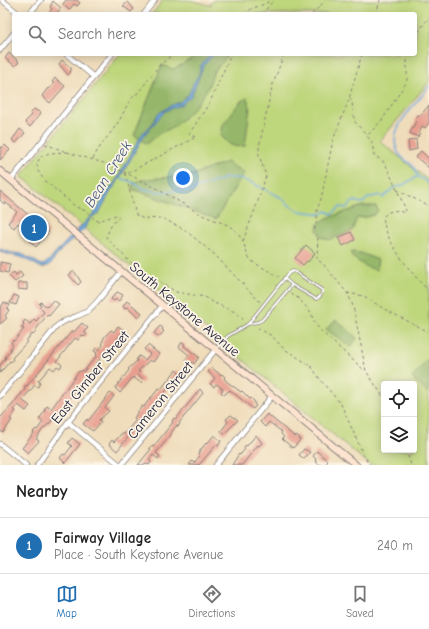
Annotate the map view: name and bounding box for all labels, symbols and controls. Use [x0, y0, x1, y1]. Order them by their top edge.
search box [12, 12, 417, 56]
icon: search [26, 23, 48, 45]
text: Search here [58, 25, 136, 43]
water label: Bean Creek [80, 137, 136, 211]
your location [173, 168, 193, 188]
pin: 1 [21, 213, 47, 243]
street label: South Keystone Avenue [126, 258, 243, 360]
street label: East Gimber Street [48, 327, 134, 427]
street label: Cameron Street [124, 357, 197, 442]
map controls [381, 381, 417, 453]
button: locate [381, 381, 417, 417]
button: layers [381, 417, 417, 453]
text: Nearby [16, 482, 67, 501]
text: Fairway Village [54, 529, 151, 547]
text: 1 [26, 538, 32, 553]
text: 240 m [377, 538, 413, 553]
text: Place · South Keystone Avenue [54, 547, 223, 562]
tab: Map [56, 583, 78, 620]
tab: Directions [189, 583, 235, 620]
tab: Saved [346, 583, 373, 620]

